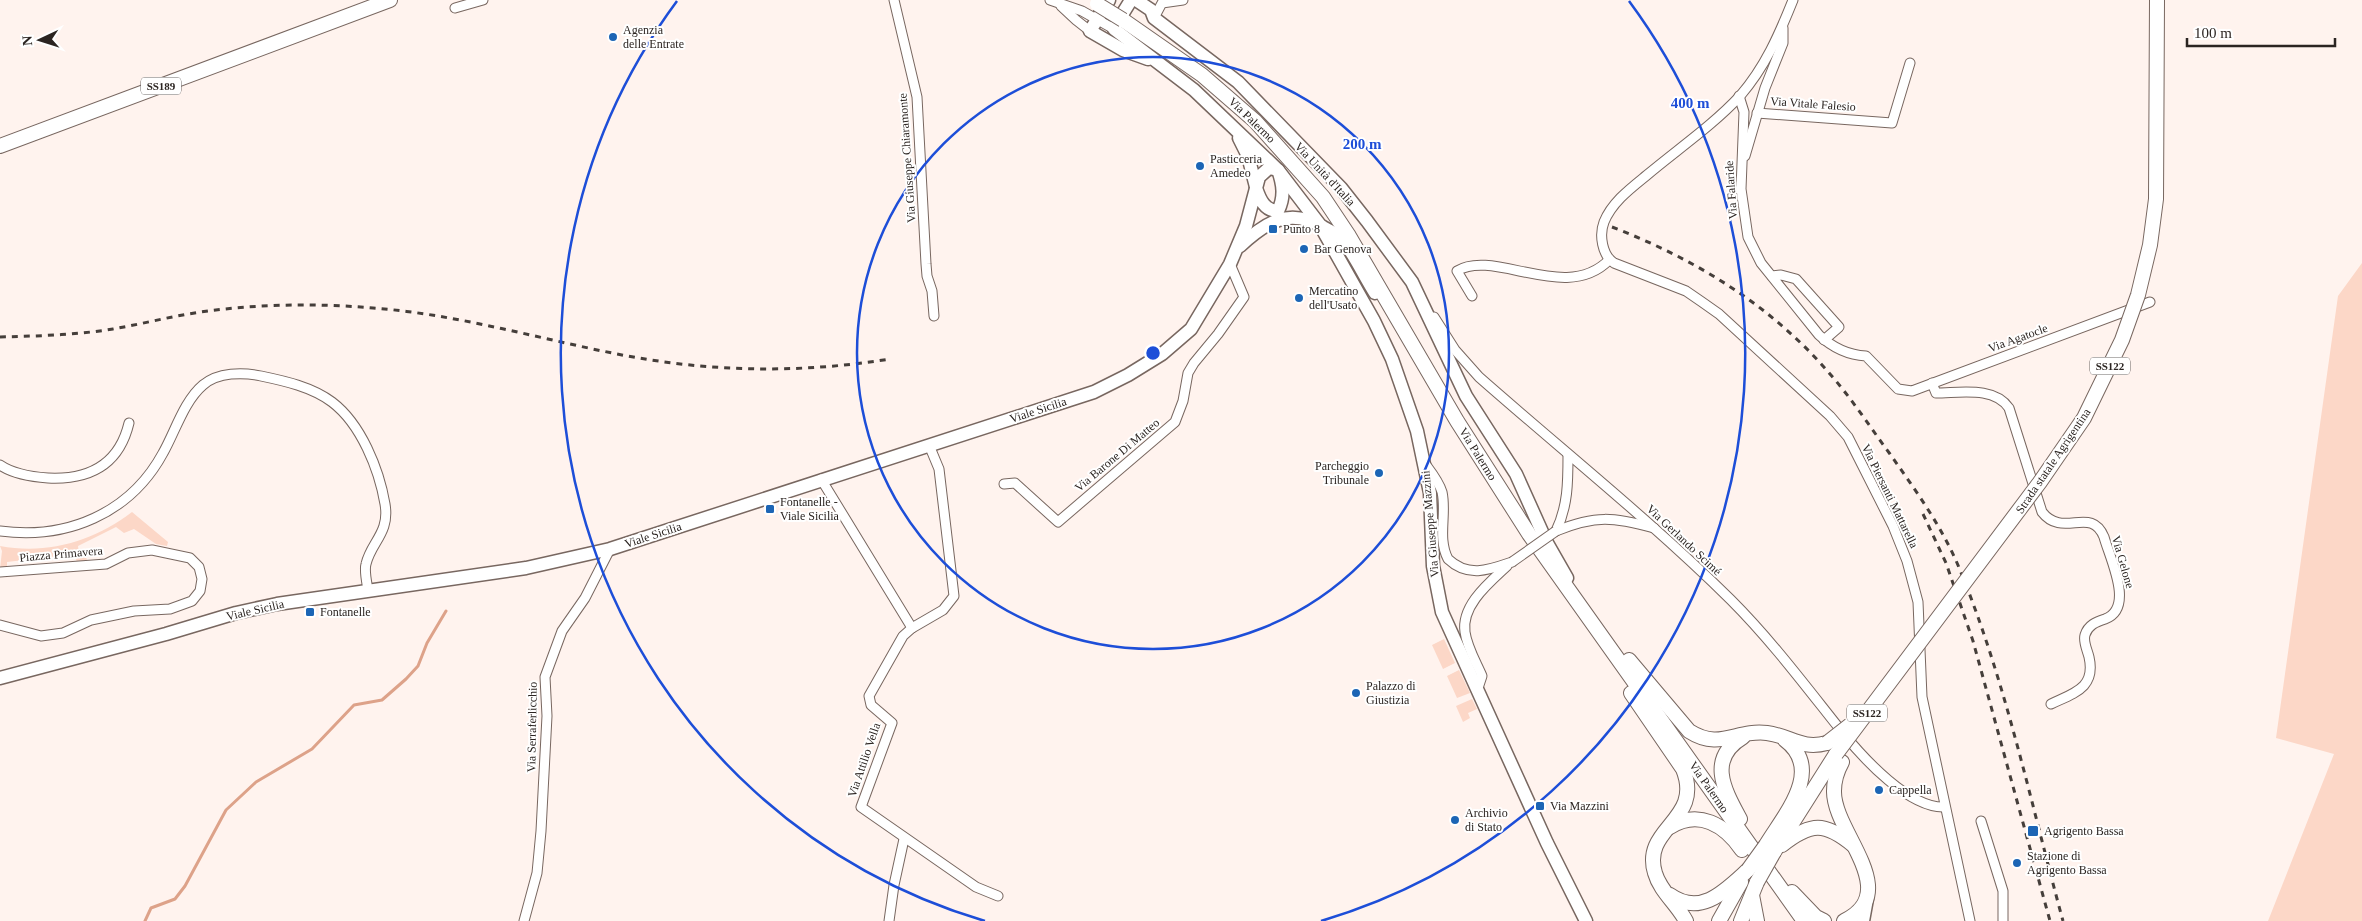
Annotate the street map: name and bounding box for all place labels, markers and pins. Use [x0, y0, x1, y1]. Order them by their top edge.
place label: Agenzia delle Entrate [623, 23, 684, 51]
marker: Agenzia delle Entrate [607, 31, 619, 43]
place label: Pasticceria Amedeo [1210, 152, 1263, 180]
marker: Pasticceria Amedeo [1194, 160, 1206, 172]
place label: Punto 8 [1283, 222, 1320, 236]
marker: Punto 8 [1267, 223, 1279, 235]
place label: Bar Genova [1314, 242, 1372, 256]
marker: Bar Genova [1298, 243, 1310, 255]
place label: Mercatino dell'Usato [1309, 284, 1358, 312]
marker: Mercatino dell'Usato [1293, 292, 1305, 304]
centre of rings [1144, 344, 1162, 362]
place label: Parcheggio Tribunale [1315, 459, 1369, 487]
marker: Parcheggio Tribunale [1373, 467, 1385, 479]
place label: Fontanelle - Viale Sicilia [780, 495, 840, 523]
marker: Fontanelle - Viale Sicilia [764, 503, 776, 515]
place label: Fontanelle [320, 605, 371, 619]
marker: Fontanelle [304, 606, 316, 618]
place label: Palazzo di Giustizia [1366, 679, 1416, 707]
marker: Palazzo di Giustizia [1350, 687, 1362, 699]
place label: Cappella [1889, 783, 1932, 797]
marker: Cappella [1873, 784, 1885, 796]
place label: Via Mazzini [1550, 799, 1610, 813]
marker: Via Mazzini [1534, 800, 1546, 812]
place label: Archivio di Stato [1465, 806, 1508, 834]
marker: Archivio di Stato [1449, 814, 1461, 826]
marker: Agrigento Bassa [2026, 824, 2040, 838]
place label: Agrigento Bassa [2044, 824, 2124, 838]
place label: Stazione di Agrigento Bassa [2027, 849, 2107, 877]
marker: Stazione di Agrigento Bassa [2011, 857, 2023, 869]

